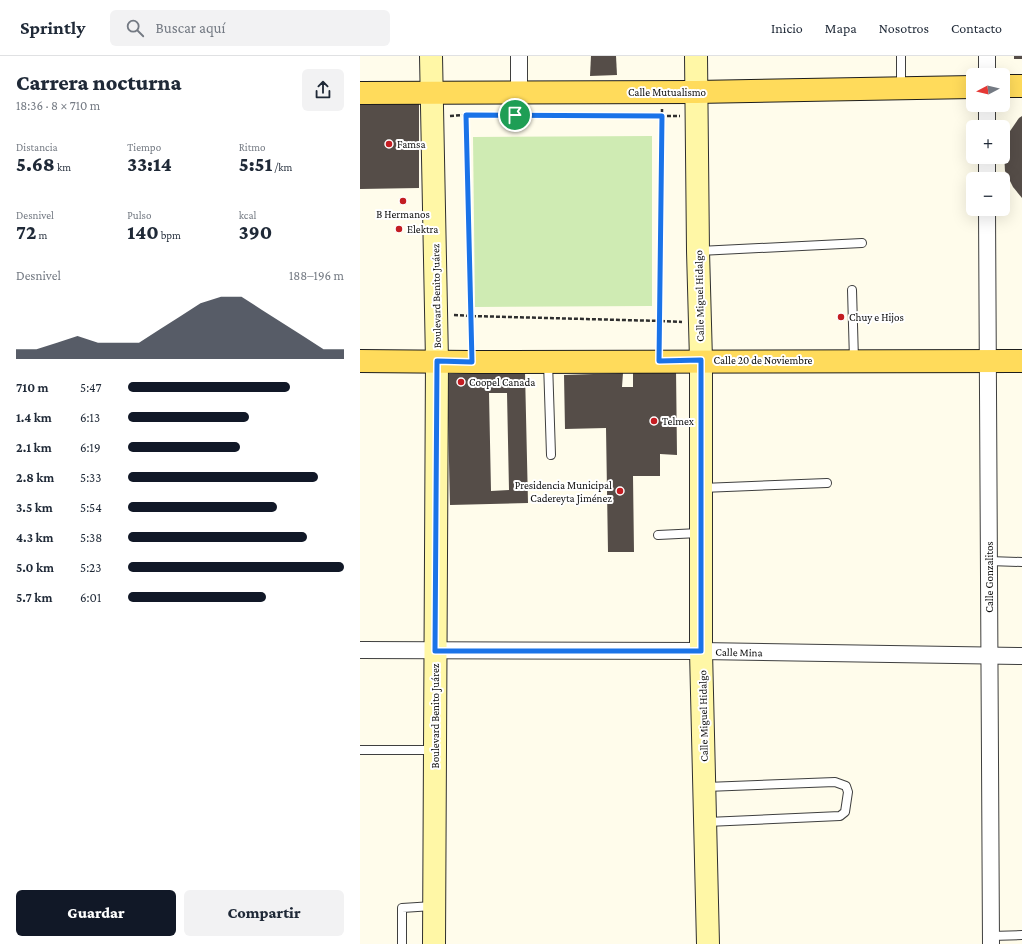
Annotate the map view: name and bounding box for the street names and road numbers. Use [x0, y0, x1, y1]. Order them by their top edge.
street label: Calle Mutualismo [628, 86, 707, 98]
street label: Boulevard Benito Juárez [429, 243, 444, 348]
street label: Calle Miguel Hidalgo [692, 249, 707, 342]
street label: Calle 20 de Noviembre [714, 354, 813, 366]
street label: Calle Gonzalitos [983, 541, 995, 613]
street label: Calle Mina [715, 646, 763, 658]
street label: Boulevard Benito Juárez [429, 663, 442, 768]
street label: Calle Miguel Hidalgo [696, 669, 711, 762]

